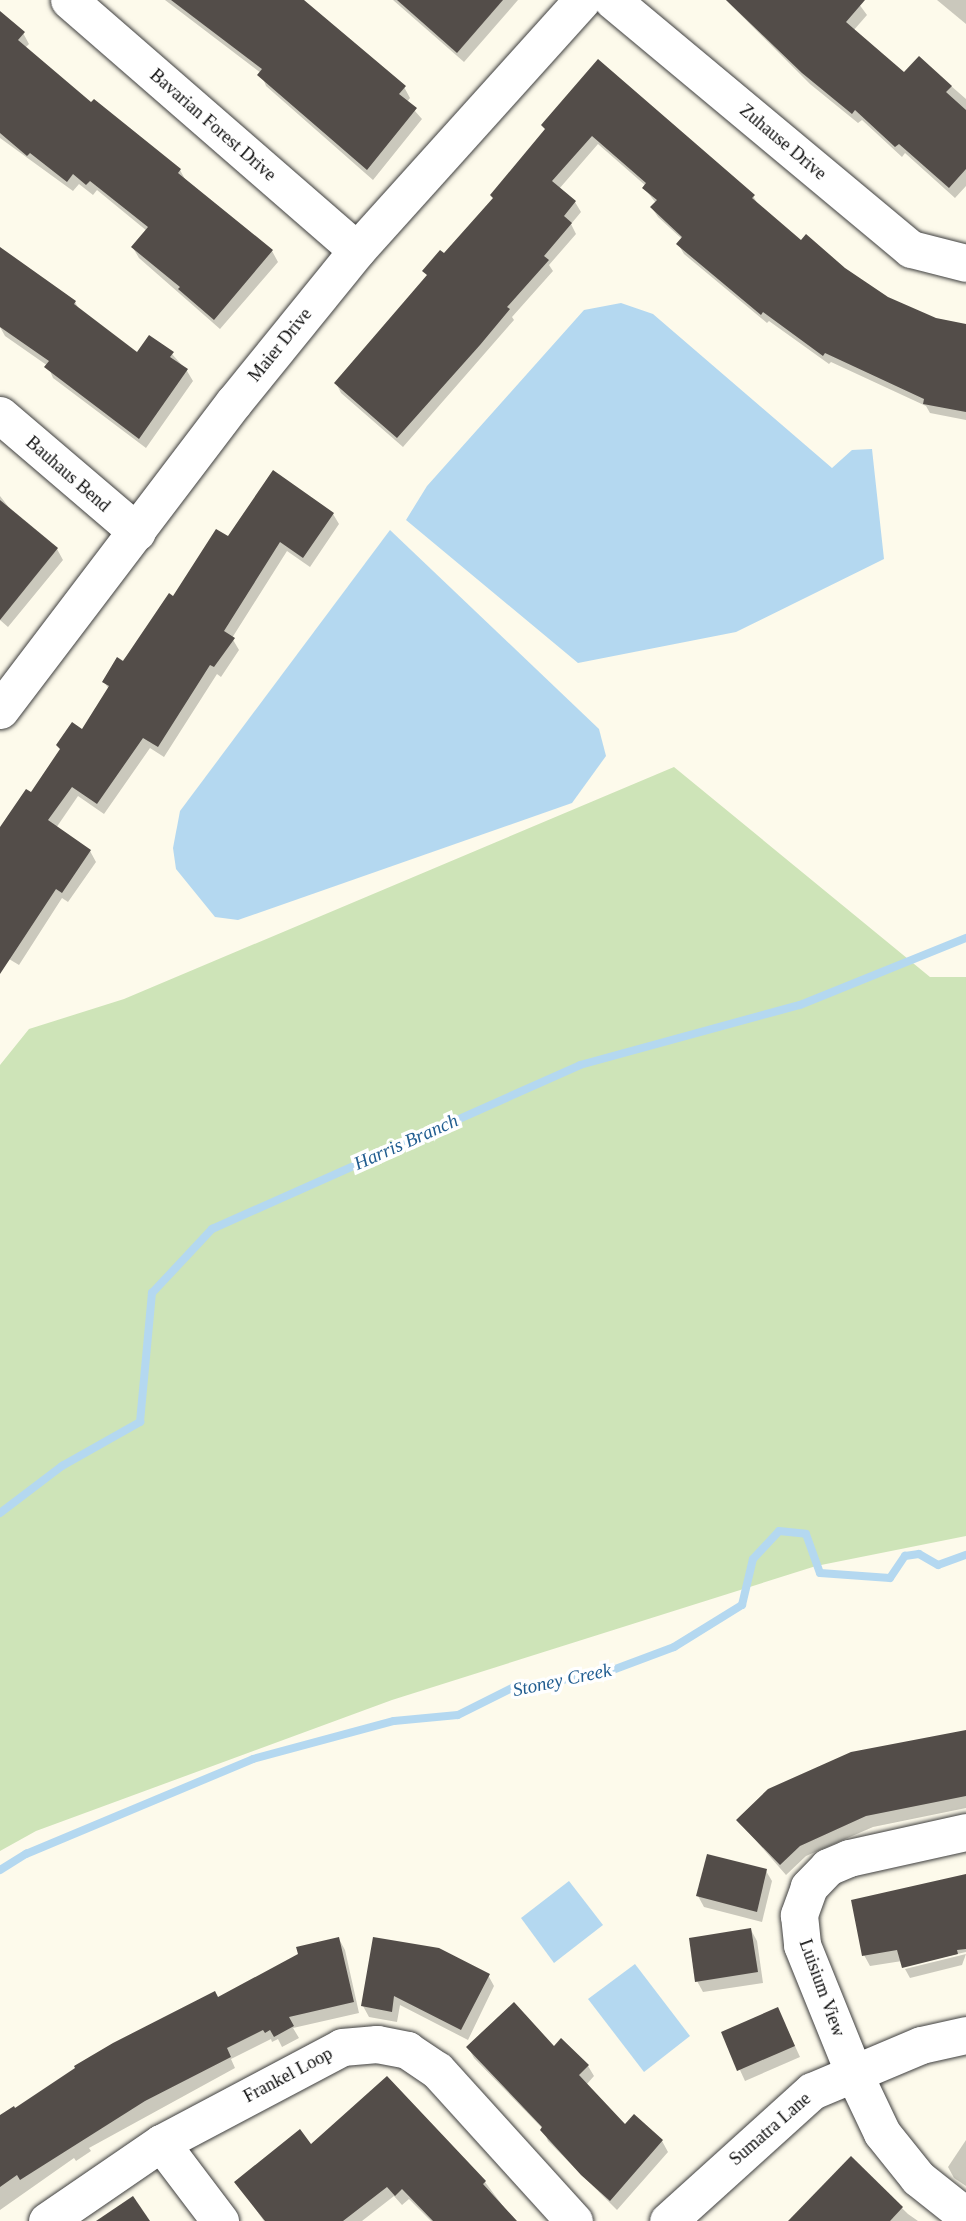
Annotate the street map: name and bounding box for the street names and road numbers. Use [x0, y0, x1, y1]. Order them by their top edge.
street label: Bavarian Forest Drive [146, 64, 280, 186]
street label: Zuhause Drive [735, 100, 831, 184]
street label: Maier Drive [244, 304, 316, 386]
street label: Bauhaus Bend [21, 432, 115, 516]
street label: Luisium View [794, 1936, 850, 2040]
street label: Frankel Loop [240, 2043, 336, 2107]
street label: Sumatra Lane [725, 2088, 815, 2170]

